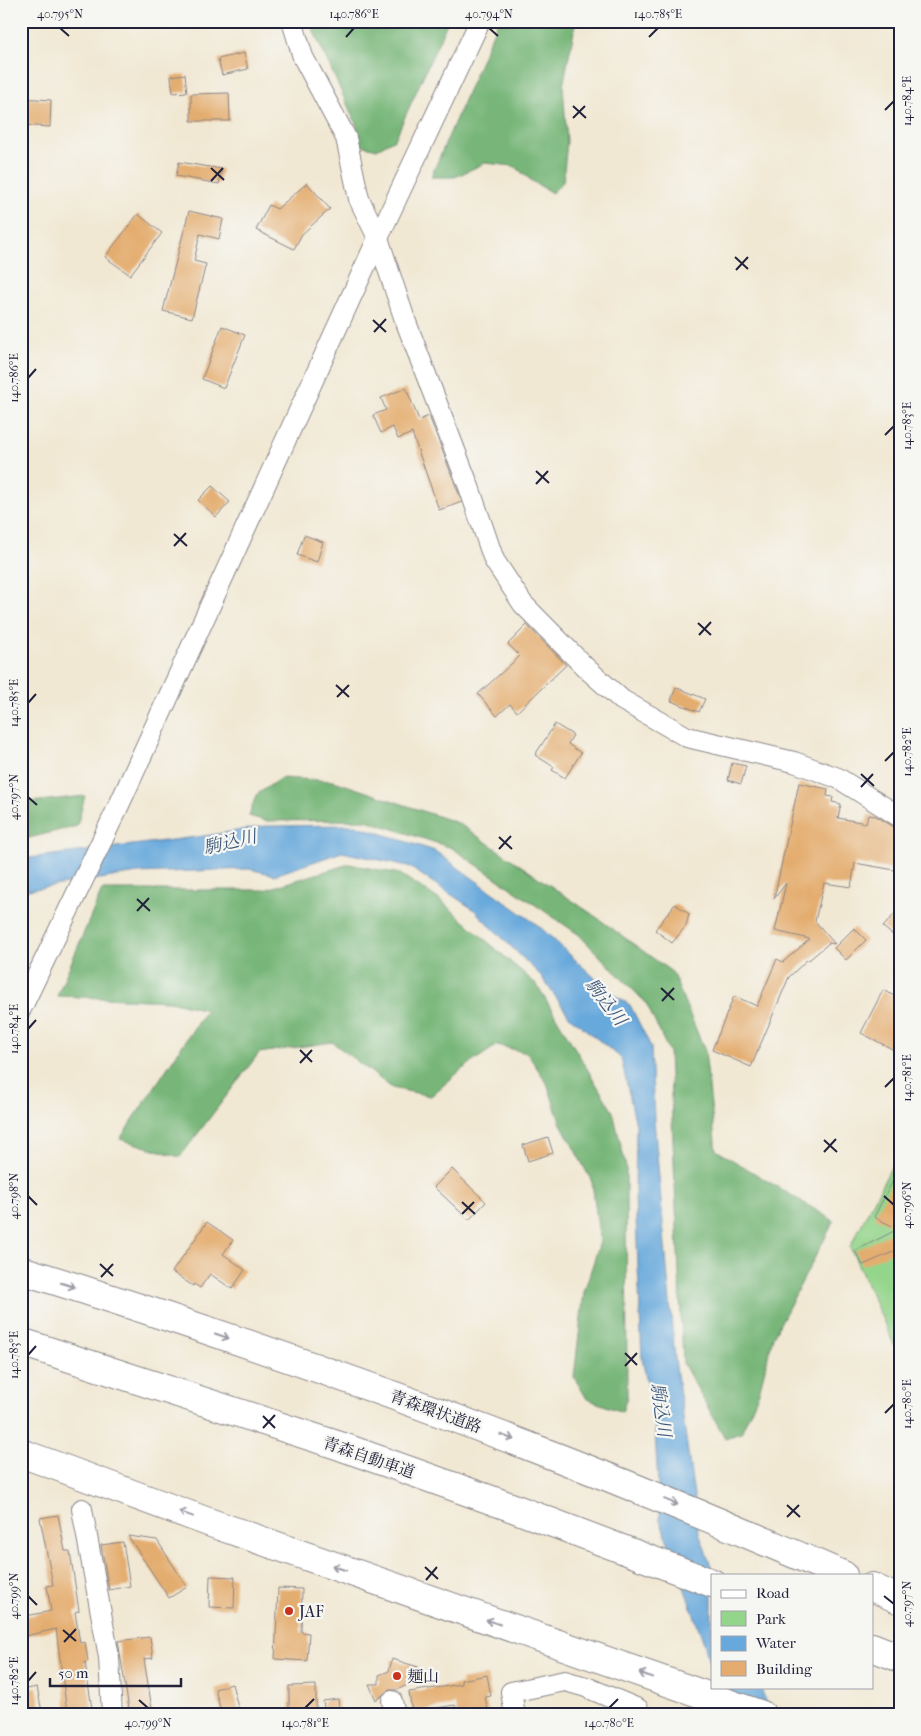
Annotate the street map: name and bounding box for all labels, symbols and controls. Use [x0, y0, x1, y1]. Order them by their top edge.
text: 40.795°N [37, 7, 83, 21]
text: 140.786°E [329, 7, 379, 21]
text: 40.794°N [465, 7, 513, 21]
text: 140.785°E [634, 7, 682, 21]
text: 140.784°E [900, 76, 914, 126]
text: 140.786°E [7, 353, 21, 403]
text: 140.783°E [900, 402, 914, 450]
text: 140.785°E [7, 679, 21, 727]
text: 140.782°E [900, 727, 914, 777]
text: 40.797°N [7, 774, 21, 820]
water label: 駒込川 [201, 826, 261, 859]
water label: 駒込川 [581, 975, 632, 1032]
text: 140.784°E [7, 1004, 21, 1054]
text: 140.781°E [900, 1054, 914, 1102]
text: 40.798°N [7, 1173, 21, 1219]
text: 40.796°N [900, 1181, 914, 1229]
one-way arrow [59, 1280, 75, 1290]
text: 140.783°E [7, 1331, 21, 1379]
one-way arrow [214, 1331, 230, 1341]
text: 140.780°E [900, 1379, 914, 1429]
water label: 駒込川 [646, 1382, 675, 1440]
street label: 青森環状道路 [387, 1386, 484, 1437]
street label: 青森自動車道 [320, 1433, 417, 1482]
one-way arrow [499, 1433, 514, 1443]
one-way arrow [663, 1498, 678, 1508]
one-way arrow [179, 1509, 194, 1518]
one-way arrow [332, 1563, 348, 1572]
text: 40.799°N [7, 1572, 21, 1620]
legend [711, 1574, 874, 1688]
text: 40.797°N [900, 1581, 914, 1627]
text: Road [756, 1584, 790, 1602]
place label: JAF [297, 1602, 324, 1621]
marker: JAF [283, 1605, 295, 1617]
text: Park [756, 1610, 786, 1628]
one-way arrow [485, 1616, 501, 1626]
text: Water [755, 1634, 796, 1652]
text: 140.782°E [7, 1656, 21, 1706]
scale bar [50, 1656, 181, 1688]
text: Building [756, 1660, 813, 1678]
text: 50 m [58, 1664, 89, 1682]
place label: 麺山 [407, 1667, 439, 1686]
marker: 麺山 [391, 1670, 403, 1682]
one-way arrow [639, 1670, 655, 1679]
text: 40.799°N [124, 1716, 172, 1730]
text: 140.781°E [281, 1716, 329, 1730]
text: 140.780°E [584, 1716, 634, 1730]

